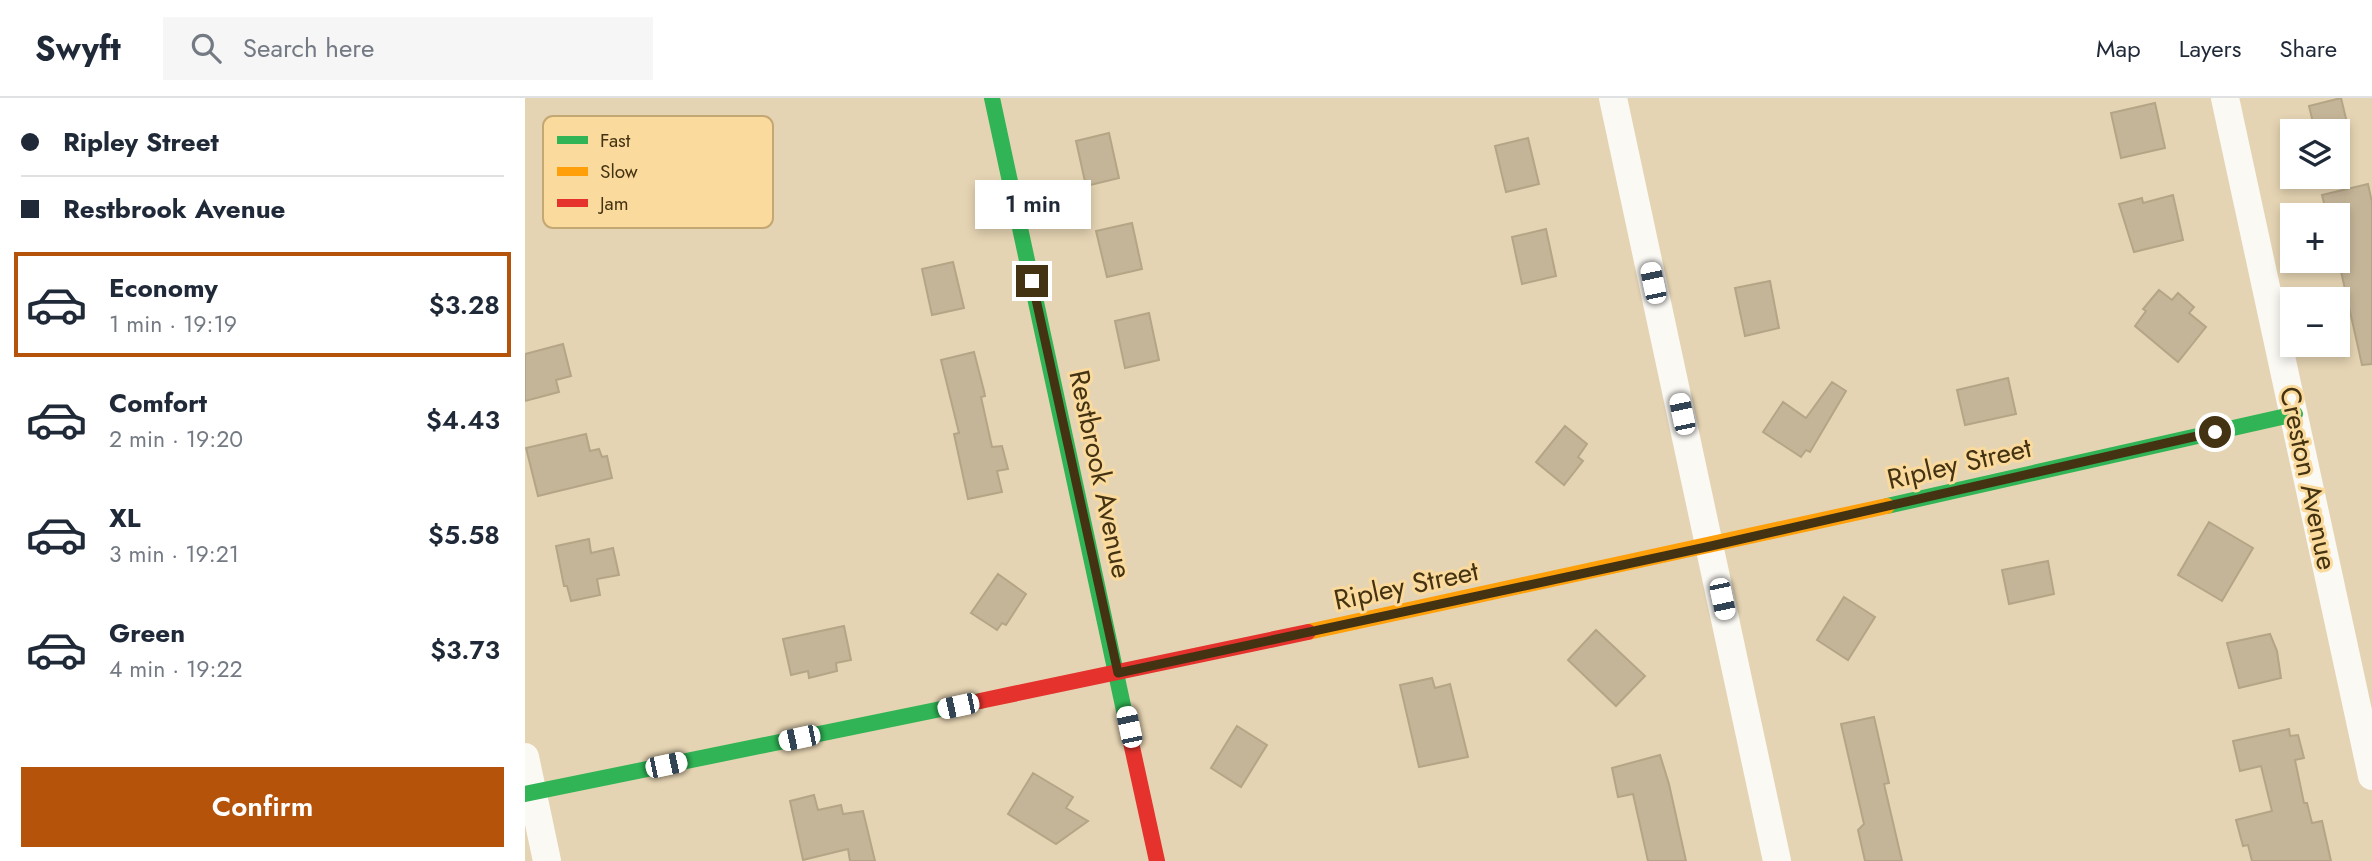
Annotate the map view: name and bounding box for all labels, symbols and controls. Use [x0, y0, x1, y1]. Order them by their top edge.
search box [163, 17, 653, 80]
text: Swyft [35, 25, 121, 72]
icon: search [187, 29, 225, 67]
text: Search here [243, 29, 374, 67]
text: Map [2096, 31, 2141, 66]
text: Layers [2179, 31, 2241, 66]
text: Share [2279, 31, 2337, 66]
legend [543, 116, 773, 228]
map controls [2280, 119, 2350, 357]
button: layers [2280, 119, 2350, 189]
text: Ripley Street [63, 123, 219, 161]
text: Fast [600, 127, 631, 154]
text: Slow [600, 158, 638, 185]
callout: 1 min [974, 180, 1090, 228]
text: 1 min [1005, 187, 1061, 221]
text: Restbrook Avenue [63, 190, 285, 228]
text: Jam [597, 190, 629, 217]
button: + [2280, 203, 2350, 273]
car [1639, 260, 1668, 306]
route end [1016, 265, 1048, 297]
text: Economy [109, 269, 218, 307]
icon: car [25, 273, 88, 336]
text: $3.28 [429, 286, 500, 324]
button: − [2280, 287, 2350, 357]
text: 1 min · 19:19 [109, 307, 237, 341]
street label: Restbrook Avenue [1058, 366, 1143, 582]
street label: Creston Avenue [2269, 383, 2348, 574]
text: Comfort [109, 384, 207, 422]
icon: car [25, 388, 88, 451]
car [1668, 391, 1697, 437]
text: $4.43 [426, 401, 500, 439]
route start [2199, 416, 2231, 448]
text: 2 min · 19:20 [109, 422, 243, 456]
street label: Ripley Street [1883, 427, 2036, 500]
text: XL [109, 499, 141, 537]
icon: car [25, 503, 88, 566]
text: $5.58 [428, 516, 500, 554]
text: 3 min · 19:21 [109, 537, 239, 571]
street label: Ripley Street [1330, 550, 1482, 621]
car [1708, 576, 1737, 622]
text: Green [109, 614, 185, 652]
icon: car [25, 618, 88, 681]
text: $3.73 [430, 631, 500, 669]
text: 4 min · 19:22 [109, 652, 243, 686]
car [936, 691, 981, 721]
car [1115, 704, 1144, 750]
car [777, 723, 822, 753]
car [644, 750, 689, 780]
button: Confirm [21, 767, 504, 847]

